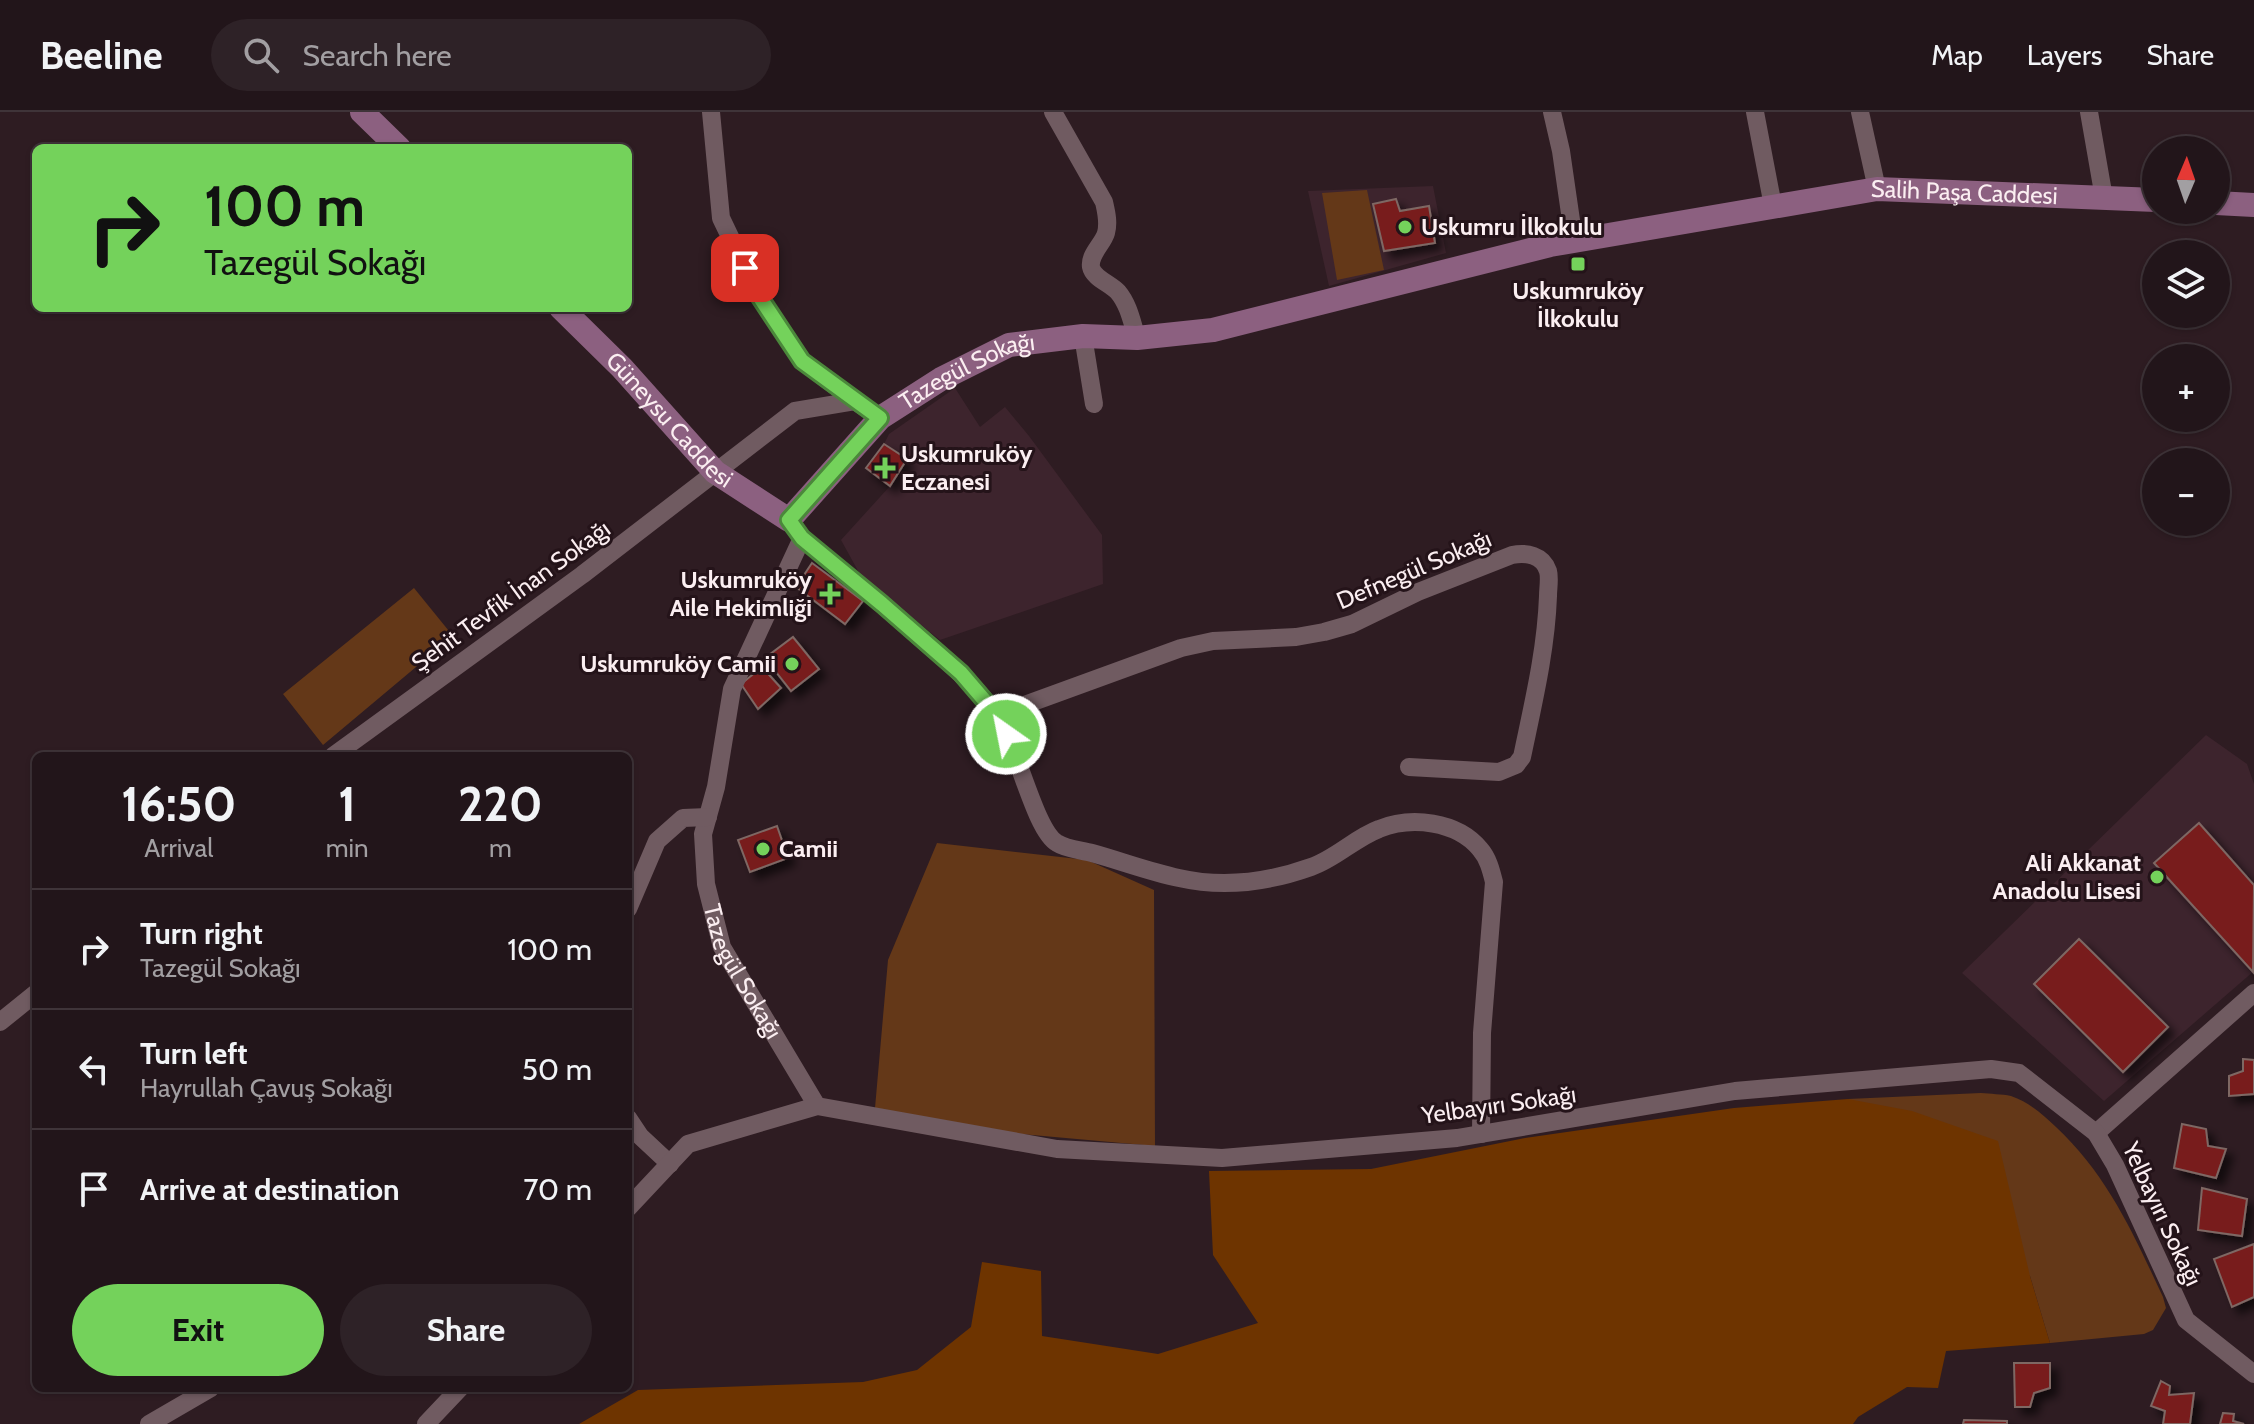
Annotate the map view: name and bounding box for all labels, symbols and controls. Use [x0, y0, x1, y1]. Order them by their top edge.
search box [211, 19, 771, 91]
text: Beeline [40, 32, 163, 79]
icon: search [239, 33, 283, 77]
text: Search here [303, 37, 452, 74]
text: Map [1931, 38, 1983, 72]
text: Layers [2027, 38, 2102, 72]
text: Share [2146, 38, 2214, 72]
north arrow [2142, 136, 2230, 224]
map controls [2142, 136, 2230, 536]
text: 100 m [204, 172, 365, 240]
street label: Salih Paşa Caddesi [1870, 174, 2058, 210]
icon: right [72, 176, 176, 280]
place label: Uskumru İlkokulu [1421, 212, 1603, 241]
marker: Uskumru İlkokulu [1396, 218, 1414, 236]
pin [711, 234, 779, 302]
text: Tazegül Sokağı [204, 240, 426, 284]
button: layers [2142, 240, 2230, 328]
icon: arrive [723, 246, 767, 290]
marker: Uskumruköy İlkokulu [1569, 255, 1587, 273]
place label: Uskumruköy İlkokulu [1512, 276, 1644, 333]
street label: Tazegül Sokağı [894, 327, 1036, 416]
button: + [2142, 344, 2230, 432]
street label: Güneysu Caddesi [600, 346, 738, 494]
place label: Uskumruköy Eczanesi [901, 439, 1032, 496]
button: − [2142, 448, 2230, 536]
marker: Uskumruköy Eczanesi [876, 459, 894, 477]
street label: Şehit Tevfik İnan Sokağı [406, 514, 616, 677]
street label: Defnegül Sokağı [1332, 524, 1496, 615]
place label: Uskumruköy Aile Hekimliği [670, 565, 812, 622]
marker: Uskumruköy Aile Hekimliği [819, 583, 841, 605]
place label: Uskumruköy Camii [580, 649, 776, 678]
marker: Uskumruköy Camii [783, 655, 801, 673]
position arrow [964, 692, 1048, 776]
text: 16:50 [121, 775, 236, 833]
text: 1 [338, 775, 356, 833]
text: 220 [458, 775, 543, 833]
text: Arrival [144, 832, 213, 864]
text: min [326, 832, 369, 864]
text: m [489, 832, 512, 864]
place label: Camii [779, 834, 838, 863]
marker: Camii [754, 840, 772, 858]
place label: Ali Akkanat Anadolu Lisesi [1992, 848, 2141, 905]
marker: Ali Akkanat Anadolu Lisesi [2148, 868, 2166, 886]
street label: Tazegül Sokağı [698, 901, 788, 1044]
text: Turn right [140, 915, 263, 952]
icon: right [72, 927, 116, 971]
text: 100 m [507, 931, 592, 968]
text: Tazegül Sokağı [140, 952, 301, 984]
text: Turn left [140, 1035, 248, 1072]
icon: left [72, 1047, 116, 1091]
text: 50 m [522, 1051, 592, 1088]
text: Hayrullah Çavuş Sokağı [140, 1072, 393, 1104]
street label: Yelbayırı Sokağı [1419, 1079, 1578, 1130]
street label: Yelbayırı Sokağı [2116, 1136, 2208, 1290]
icon: arrive [72, 1167, 116, 1211]
text: Arrive at destination [140, 1171, 400, 1208]
text: 70 m [523, 1171, 592, 1208]
button: Exit [72, 1284, 324, 1376]
button: Share [340, 1284, 592, 1376]

